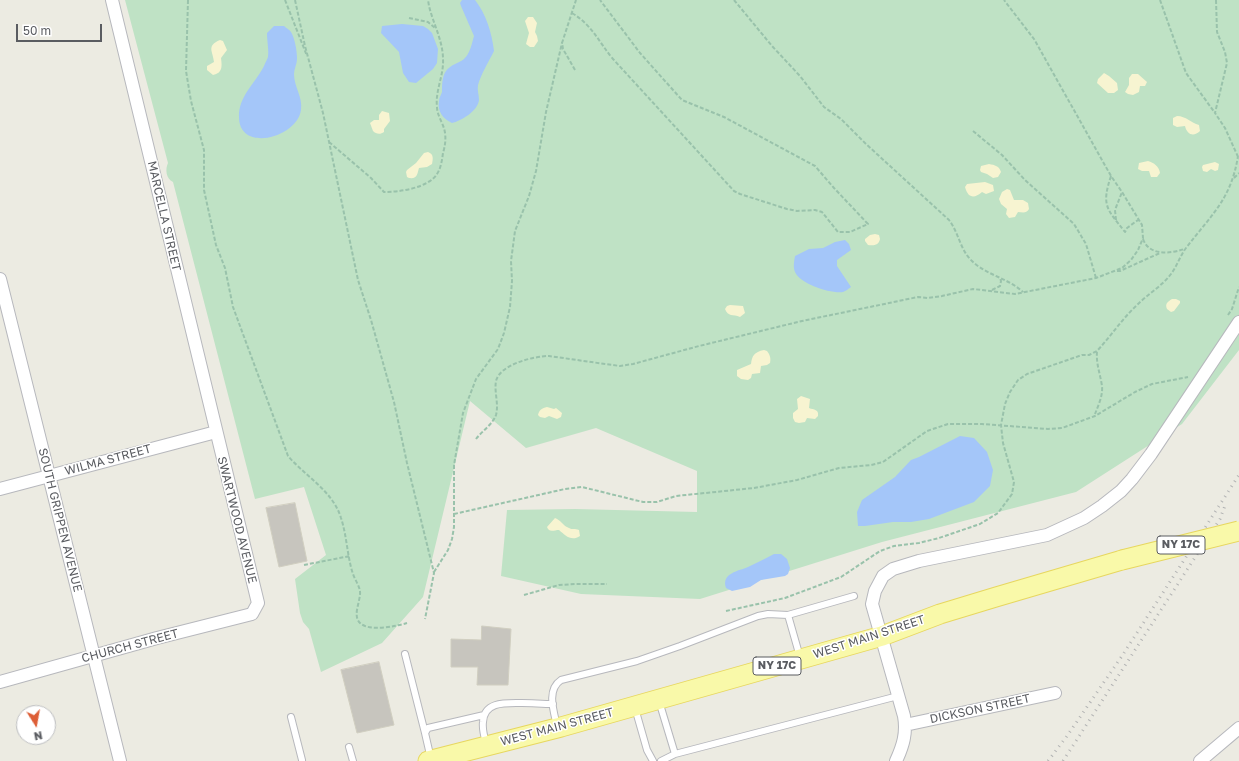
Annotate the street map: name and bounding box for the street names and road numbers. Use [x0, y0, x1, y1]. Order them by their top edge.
street label: MARCELLA STREET [144, 160, 184, 272]
street label: WILMA STREET [63, 442, 153, 478]
street label: SOUTH GRIPPEN AVENUE [35, 446, 85, 594]
street label: SWARTWOOD AVENUE [214, 455, 260, 585]
road number: NY 17C [1157, 536, 1205, 554]
street label: WEST MAIN STREET [811, 612, 927, 662]
street label: CHURCH STREET [80, 626, 180, 666]
road number: NY 17C [753, 657, 801, 675]
street label: DICKSON STREET [928, 691, 1032, 727]
street label: WEST MAIN STREET [499, 705, 615, 749]

